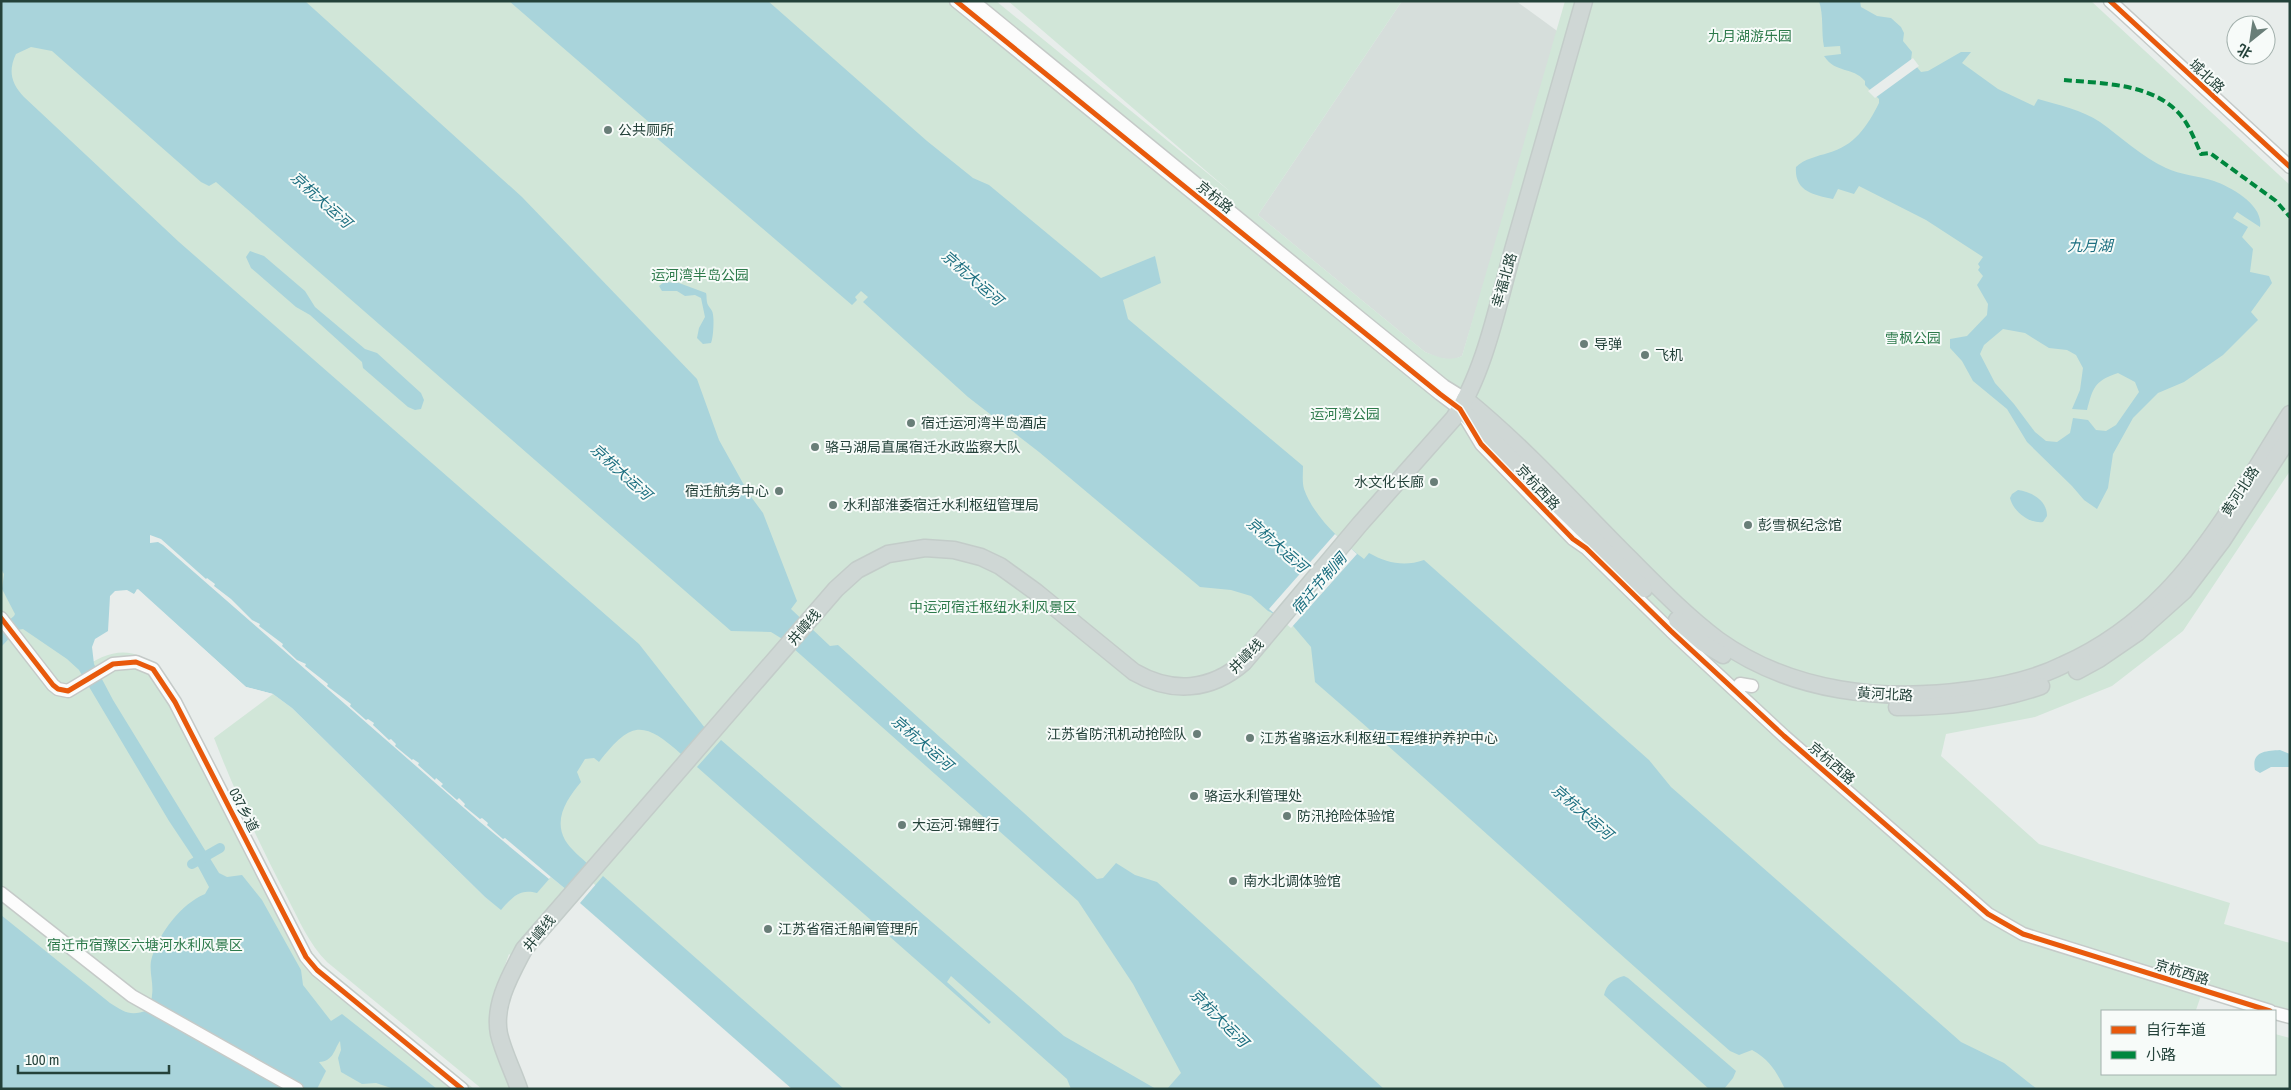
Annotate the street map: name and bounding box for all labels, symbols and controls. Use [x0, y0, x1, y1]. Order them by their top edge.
north arrow [2226, 15, 2276, 65]
park label: 九月湖游乐园 [1708, 27, 1792, 45]
text: 北 [2234, 40, 2255, 63]
street label: 城北路 [2186, 55, 2228, 97]
place label: 公共厕所 [618, 121, 674, 139]
marker: 公共厕所 [602, 124, 614, 136]
water label: 京杭大运河 [286, 167, 358, 235]
street label: 京杭路 [1193, 177, 1237, 217]
water label: 九月湖 [2067, 235, 2114, 256]
water label: 京杭大运河 [937, 245, 1010, 312]
street label: 幸福北路 [1488, 251, 1520, 309]
park label: 运河湾半岛公园 [651, 266, 749, 284]
park label: 雪枫公园 [1885, 329, 1941, 347]
place label: 导弹 [1594, 335, 1622, 353]
marker: 导弹 [1578, 338, 1590, 350]
place label: 飞机 [1655, 346, 1683, 364]
marker: 飞机 [1639, 349, 1651, 361]
park label: 运河湾公园 [1310, 405, 1380, 423]
place label: 宿迁运河湾半岛酒店 [921, 414, 1047, 432]
marker: 宿迁运河湾半岛酒店 [905, 417, 917, 429]
place label: 骆马湖局直属宿迁水政监察大队 [825, 438, 1021, 456]
water label: 京杭大运河 [586, 439, 658, 507]
marker: 骆马湖局直属宿迁水政监察大队 [809, 441, 821, 453]
street label: 京杭西路 [1512, 460, 1564, 514]
street label: 黄河北路 [2217, 463, 2263, 519]
place label: 水文化长廊 [1354, 473, 1424, 491]
marker: 水文化长廊 [1428, 476, 1440, 488]
place label: 宿迁航务中心 [685, 482, 769, 500]
marker: 宿迁航务中心 [773, 485, 785, 497]
place label: 水利部淮委宿迁水利枢纽管理局 [843, 496, 1039, 514]
marker: 水利部淮委宿迁水利枢纽管理局 [827, 499, 839, 511]
water label: 京杭大运河 [1242, 512, 1315, 579]
place label: 彭雪枫纪念馆 [1758, 516, 1842, 534]
marker: 彭雪枫纪念馆 [1742, 519, 1754, 531]
water label: 宿迁节制闸 [1286, 547, 1352, 619]
park label: 中运河宿迁枢纽水利风景区 [909, 598, 1077, 616]
street label: 井嶂线 [783, 605, 825, 649]
street label: 井嶂线 [1225, 635, 1267, 677]
street label: 黄河北路 [1857, 684, 1913, 704]
water label: 京杭大运河 [887, 710, 960, 777]
place label: 江苏省防汛机动抢险队 [1047, 725, 1187, 743]
marker: 江苏省防汛机动抢险队 [1191, 728, 1203, 740]
place label: 江苏省骆运水利枢纽工程维护养护中心 [1260, 729, 1498, 747]
marker: 江苏省骆运水利枢纽工程维护养护中心 [1244, 732, 1256, 744]
street label: 京杭西路 [1805, 738, 1859, 788]
water label: 京杭大运河 [1547, 779, 1620, 846]
street label: 037乡道 [225, 785, 263, 835]
place label: 骆运水利管理处 [1204, 787, 1302, 805]
marker: 骆运水利管理处 [1188, 790, 1200, 802]
place label: 防汛抢险体验馆 [1297, 807, 1395, 825]
marker: 防汛抢险体验馆 [1281, 810, 1293, 822]
place label: 大运河·锦鲤行 [912, 816, 999, 834]
marker: 大运河·锦鲤行 [896, 819, 908, 831]
place label: 南水北调体验馆 [1243, 872, 1341, 890]
marker: 南水北调体验馆 [1227, 875, 1239, 887]
street label: 井嶂线 [519, 911, 559, 955]
place label: 江苏省宿迁船闸管理所 [778, 920, 918, 938]
marker: 江苏省宿迁船闸管理所 [762, 923, 774, 935]
park label: 宿迁市宿豫区六塘河水利风景区 [47, 936, 243, 954]
street label: 京杭西路 [2153, 955, 2211, 989]
water label: 京杭大运河 [1185, 984, 1255, 1054]
legend [2101, 1010, 2276, 1075]
text: 自行车道 [2146, 1019, 2206, 1040]
scale bar [18, 1042, 169, 1074]
text: 小路 [2146, 1044, 2176, 1065]
text: 100 m [25, 1049, 59, 1070]

